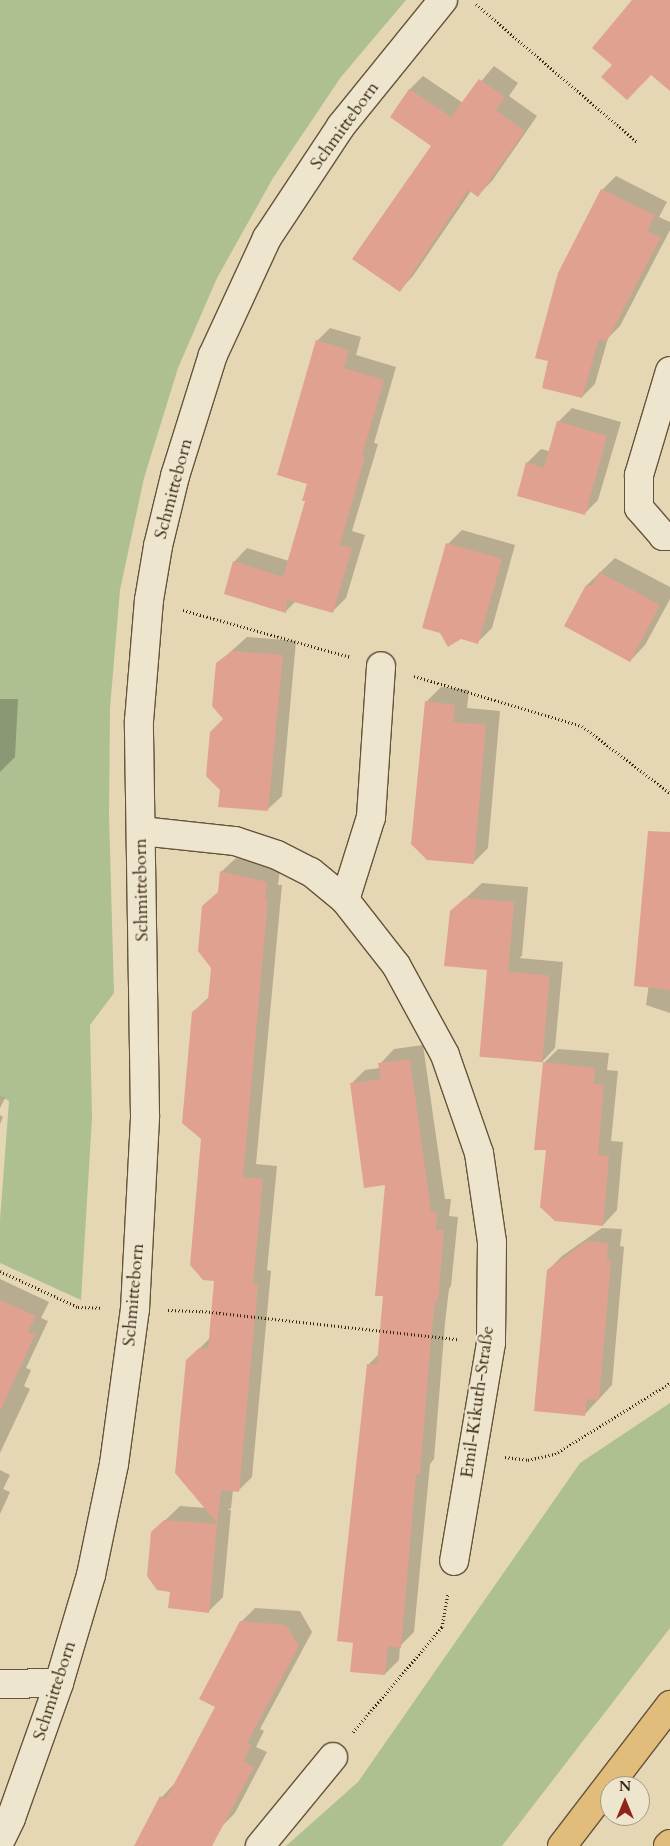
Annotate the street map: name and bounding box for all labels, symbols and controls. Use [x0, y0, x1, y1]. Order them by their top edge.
street label: Schmitteborn [306, 78, 384, 174]
street label: Schmitteborn [150, 436, 198, 542]
street label: Schmitteborn [130, 838, 154, 942]
street label: Schmitteborn [119, 1243, 149, 1347]
street label: Emil-Kikuth-Straße [457, 1324, 499, 1480]
street label: Schmitteborn [29, 1639, 81, 1743]
north arrow [600, 1776, 650, 1826]
text: N [619, 1777, 631, 1796]

